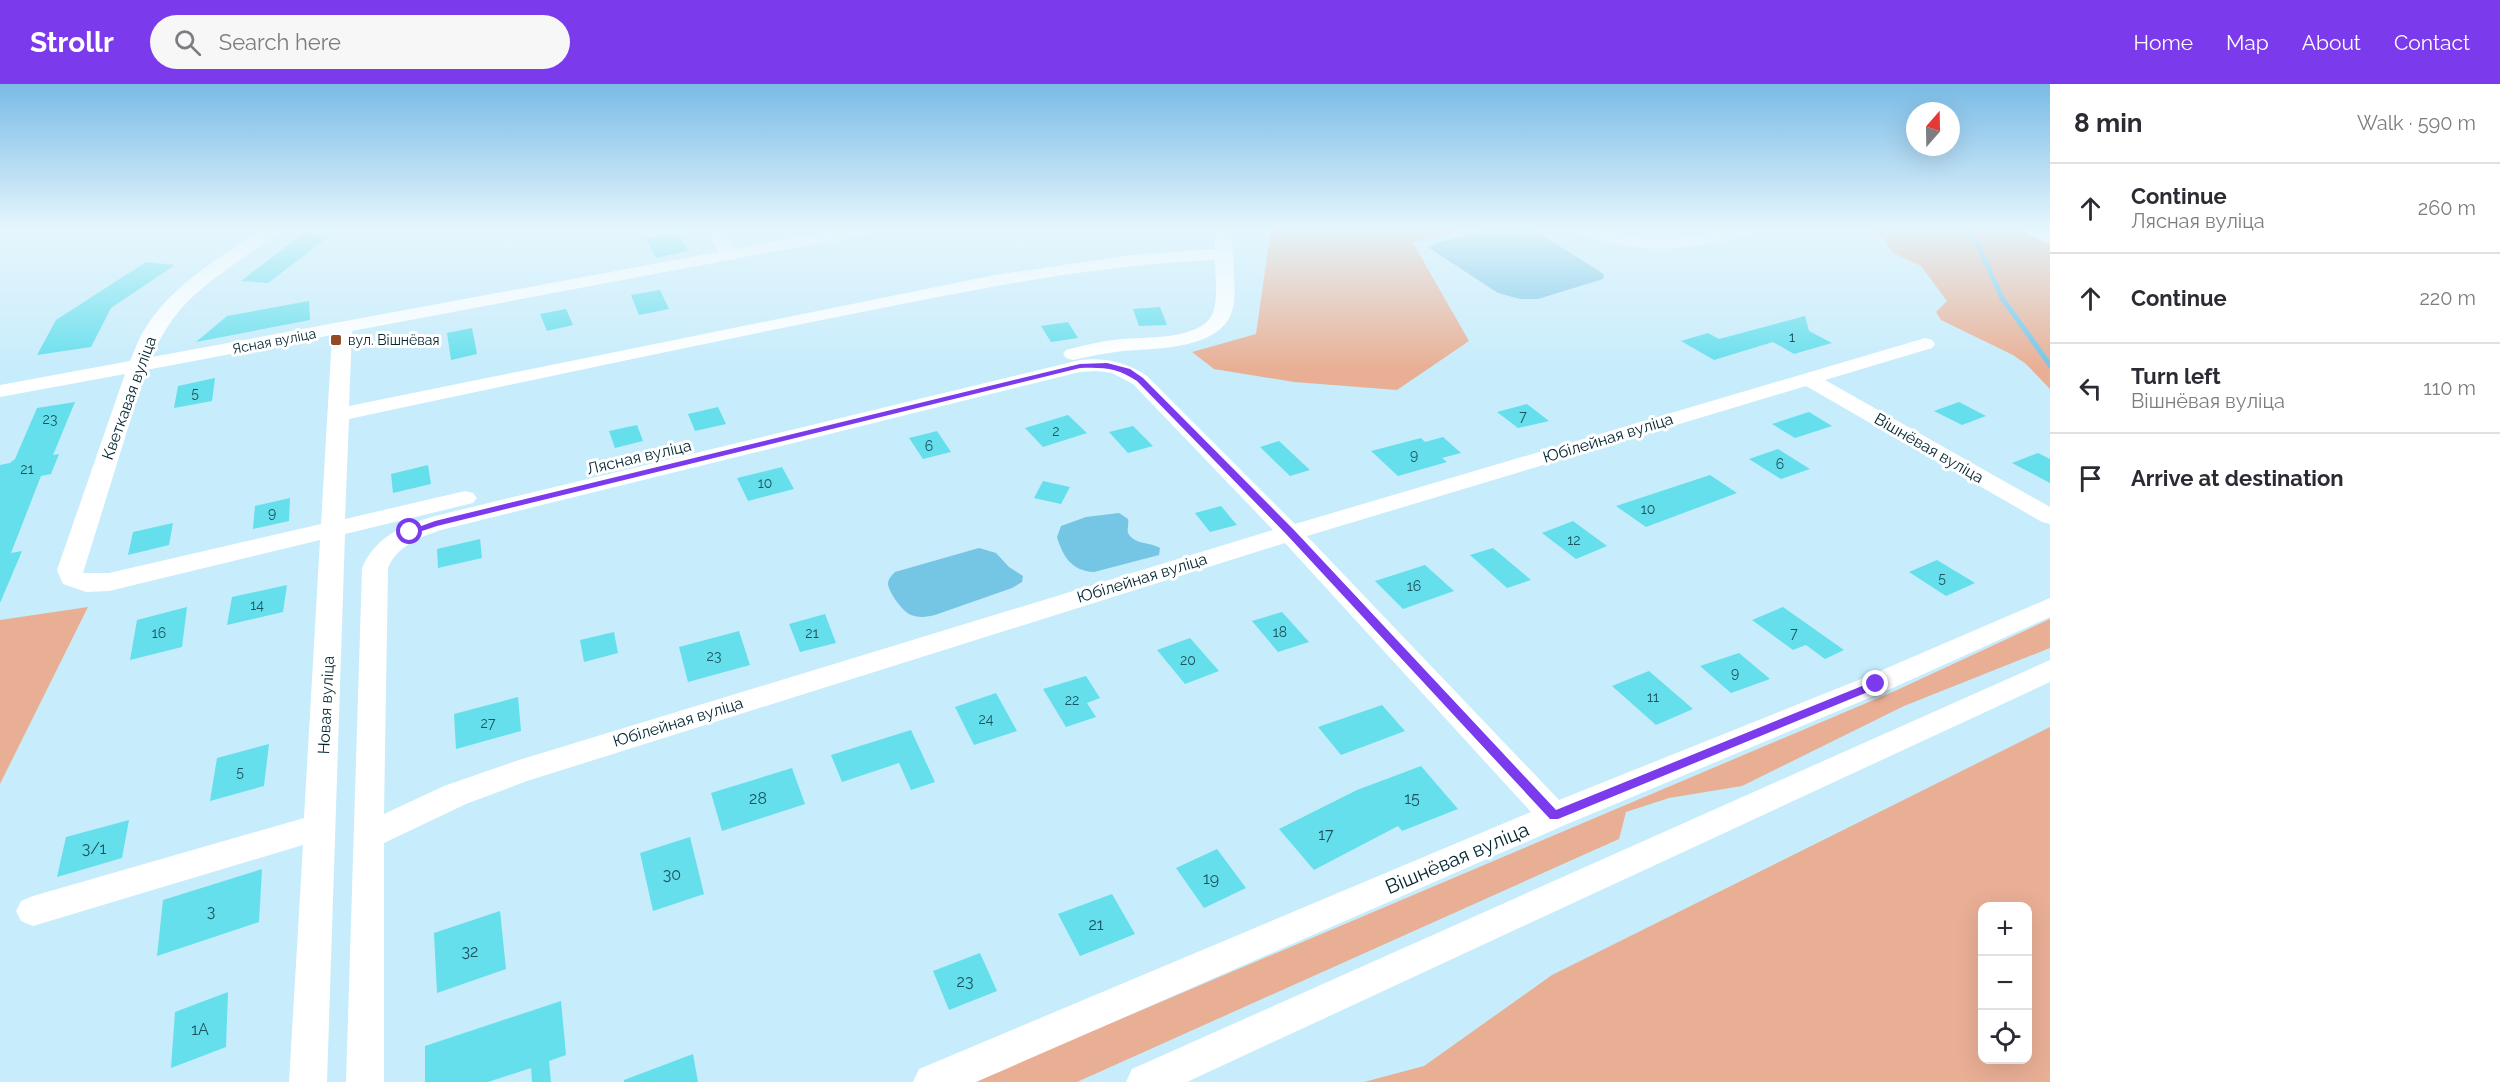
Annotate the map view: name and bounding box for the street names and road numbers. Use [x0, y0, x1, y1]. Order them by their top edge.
street label: Ясная вуліца [231, 325, 317, 357]
street label: Кветкавая вуліца [98, 334, 160, 462]
street label: Юбілейная вуліца [1541, 409, 1675, 467]
street label: Вішнёвая вуліца [1871, 409, 1987, 487]
street label: Лясная вуліца [585, 436, 693, 478]
street label: Юбілейная вуліца [1075, 549, 1209, 607]
street label: Новая вуліца [314, 655, 338, 755]
street label: Юбілейная вуліца [611, 693, 745, 751]
street label: Вішнёвая вуліца [1381, 817, 1533, 899]

